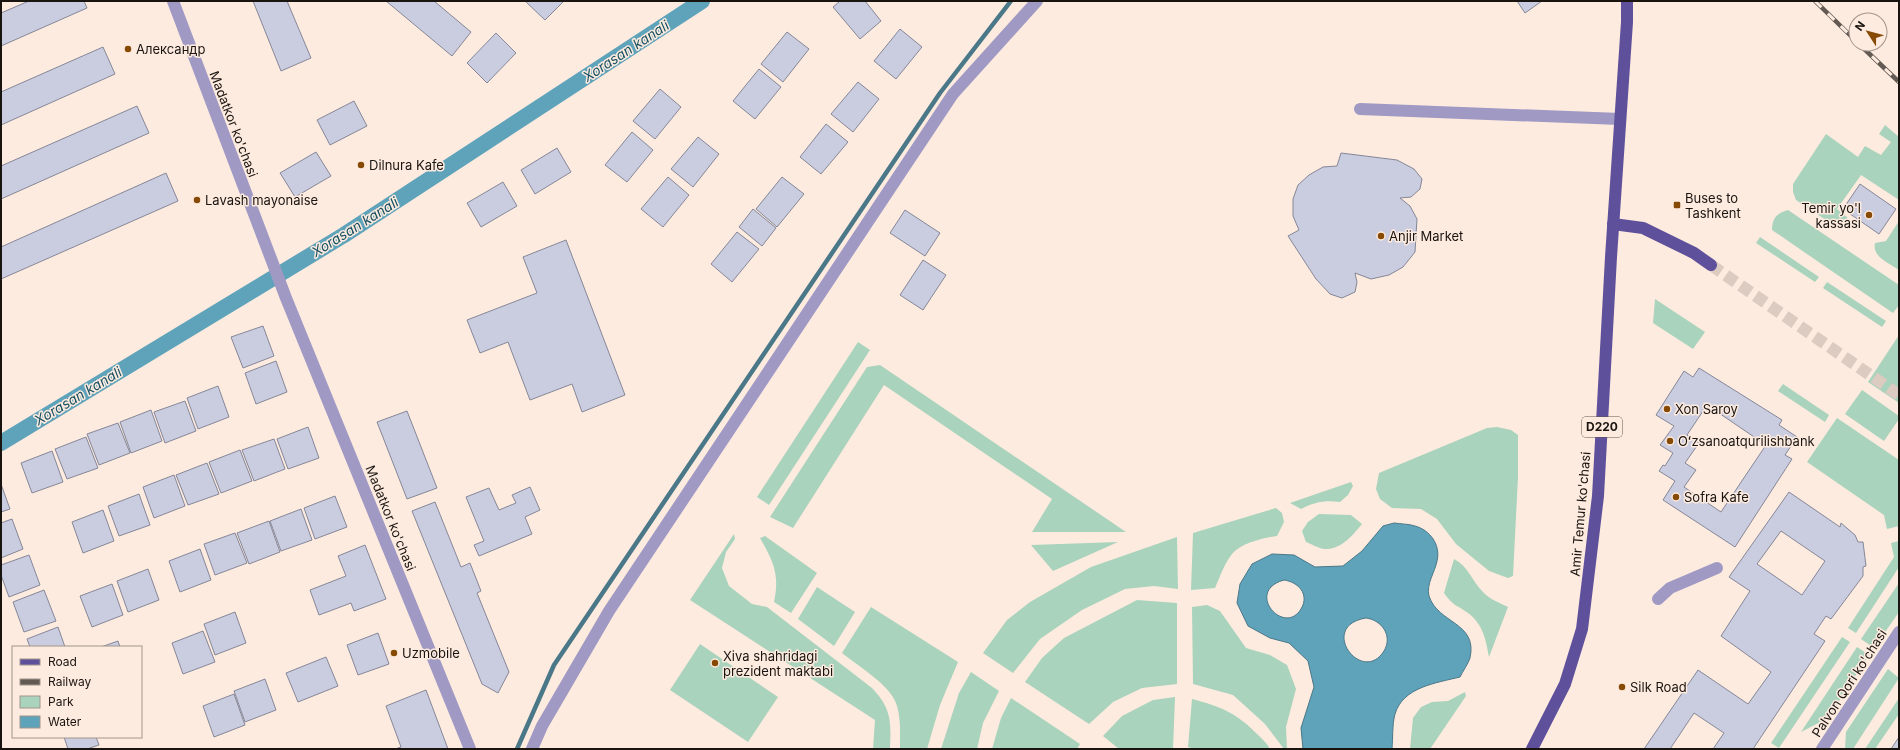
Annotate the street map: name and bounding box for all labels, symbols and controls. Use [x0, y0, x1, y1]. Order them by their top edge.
north arrow [1848, 12, 1888, 52]
water label: Xorasan kanali [579, 16, 672, 85]
text: N [1852, 19, 1868, 34]
place label: Александр [136, 41, 205, 57]
marker: Александр [123, 44, 133, 54]
street label: Madatkor ko'chasi [206, 69, 262, 179]
place label: Dilnura Kafe [369, 157, 444, 173]
marker: Dilnura Kafe [356, 160, 366, 170]
place label: Buses to Tashkent [1685, 190, 1741, 221]
place label: Lavash mayonaise [205, 192, 318, 208]
water label: Xorasan kanali [307, 193, 402, 261]
marker: Lavash mayonaise [192, 195, 202, 205]
marker: Buses to Tashkent [1672, 200, 1682, 210]
place label: Temir yo'l kassasi [1801, 200, 1861, 231]
marker: Temir yo'l kassasi [1864, 210, 1874, 220]
place label: Anjir Market [1389, 228, 1463, 244]
marker: Anjir Market [1376, 231, 1386, 241]
water label: Xorasan kanali [30, 362, 125, 429]
place label: Xon Saroy [1675, 401, 1738, 417]
marker: Xon Saroy [1662, 404, 1672, 414]
road number: D220 [1582, 417, 1622, 437]
place label: Oʻzsanoatqurilishbank [1678, 433, 1815, 449]
marker: Oʻzsanoatqurilishbank [1665, 436, 1675, 446]
street label: Amir Temur ko'chasi [1567, 451, 1593, 577]
street label: Madatkor ko'chasi [363, 463, 419, 573]
place label: Sofra Kafe [1684, 489, 1749, 505]
marker: Sofra Kafe [1671, 492, 1681, 502]
street label: Palvon Qori ko'chasi [1808, 626, 1890, 740]
place label: Uzmobile [402, 645, 460, 661]
legend [12, 646, 142, 738]
marker: Uzmobile [389, 648, 399, 658]
place label: Xiva shahridagi prezident maktabi [723, 648, 833, 679]
text: Road [48, 654, 77, 669]
marker: Xiva shahridagi prezident maktabi [710, 658, 720, 668]
text: Railway [48, 674, 92, 689]
place label: Silk Road [1630, 679, 1687, 695]
marker: Silk Road [1617, 682, 1627, 692]
text: Park [48, 694, 74, 709]
text: Water [48, 714, 82, 729]

